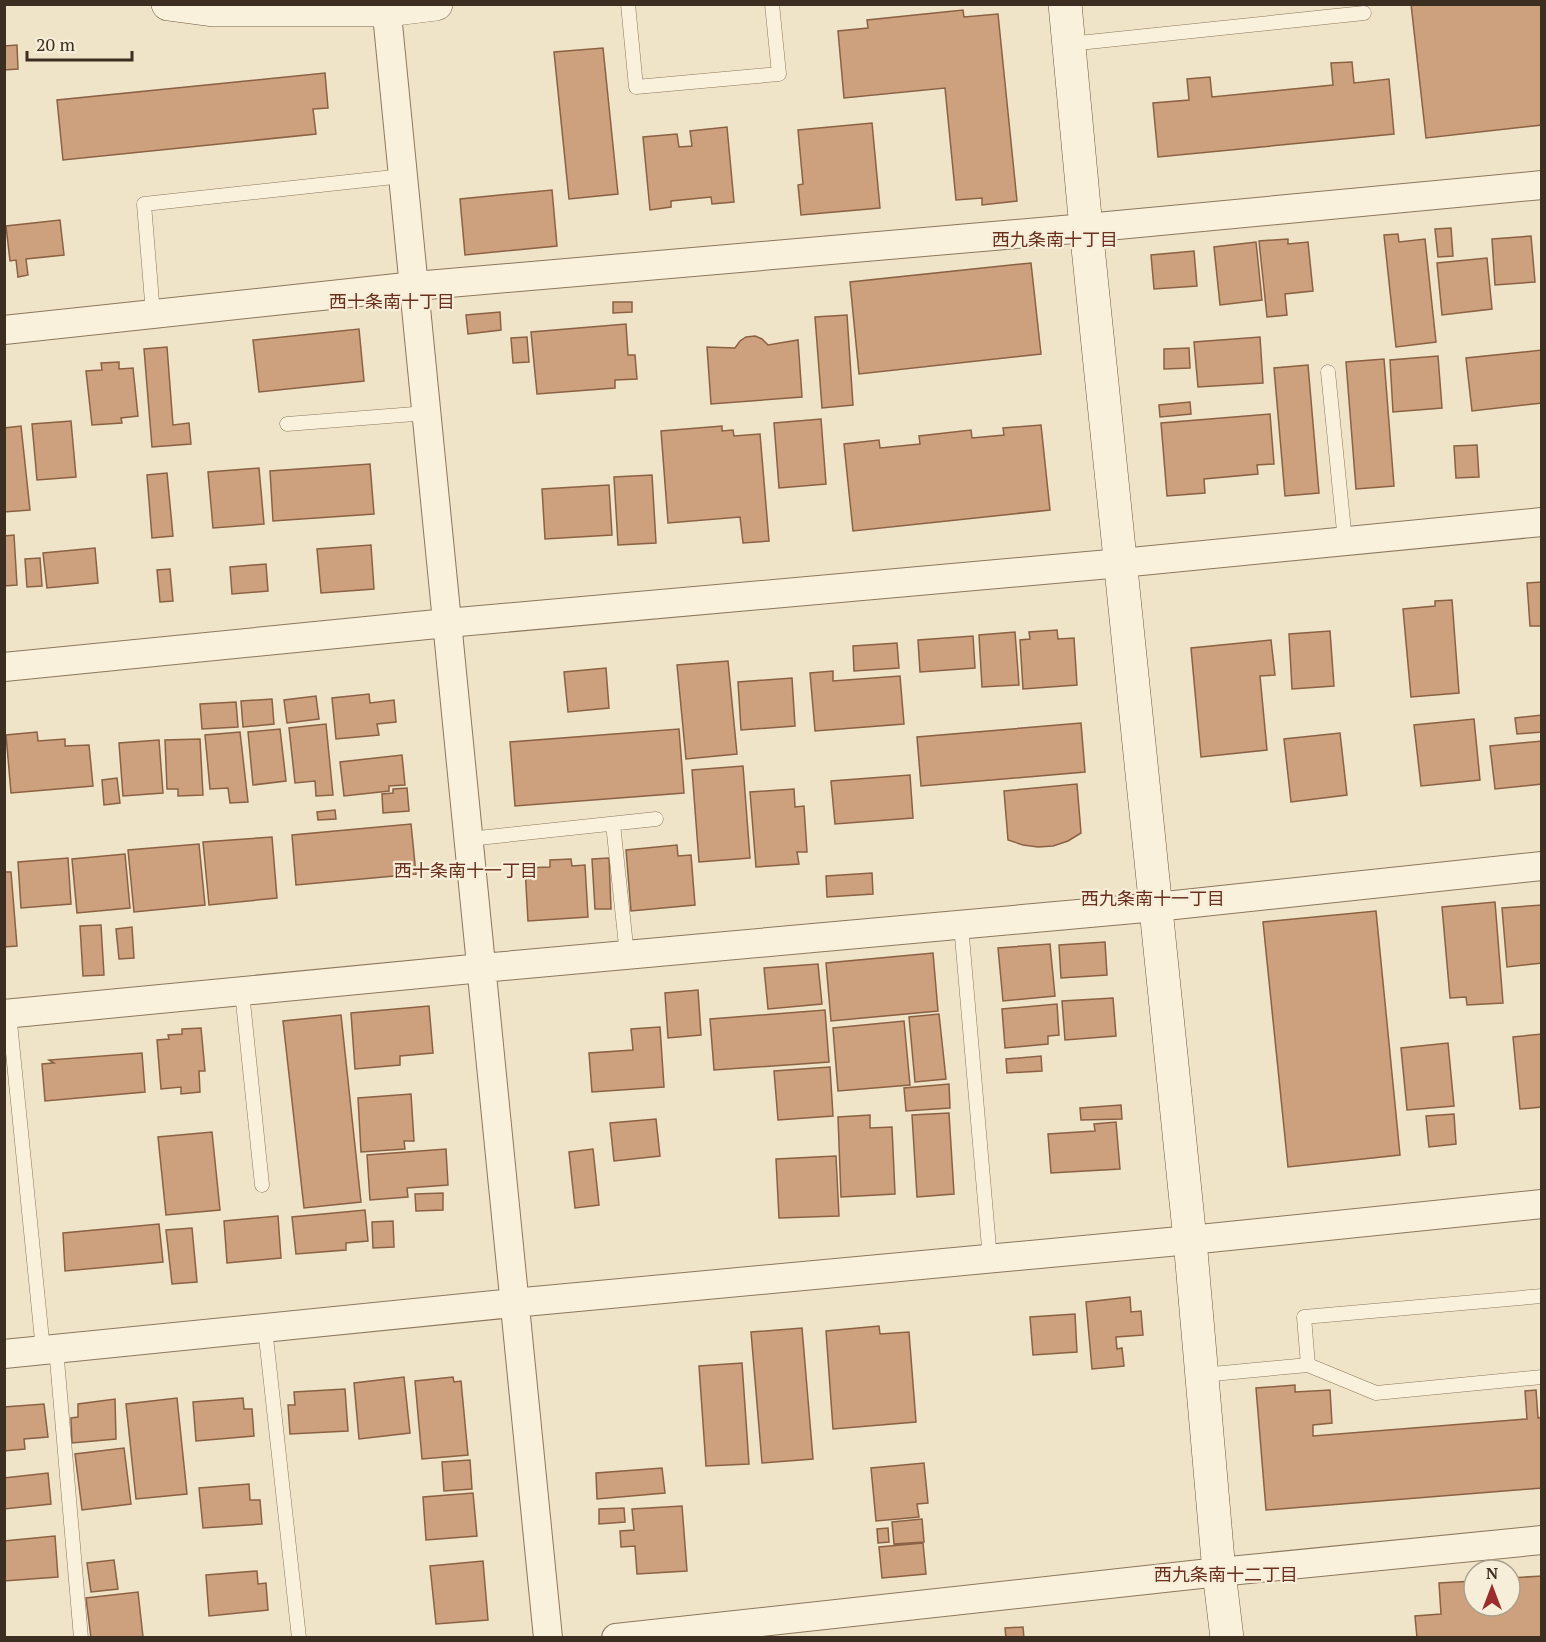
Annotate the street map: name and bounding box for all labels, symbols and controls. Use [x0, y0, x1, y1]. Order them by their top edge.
scale bar [27, 24, 132, 62]
text: 20 m [36, 32, 76, 56]
district label: 西九条南十丁目 [992, 227, 1118, 251]
district label: 西十条南十丁目 [329, 289, 455, 313]
district label: 西十条南十一丁目 [394, 858, 538, 882]
district label: 西九条南十一丁目 [1081, 886, 1225, 910]
north arrow [1462, 1558, 1522, 1618]
district label: 西九条南十二丁目 [1154, 1562, 1298, 1586]
text: N [1486, 1562, 1498, 1584]

